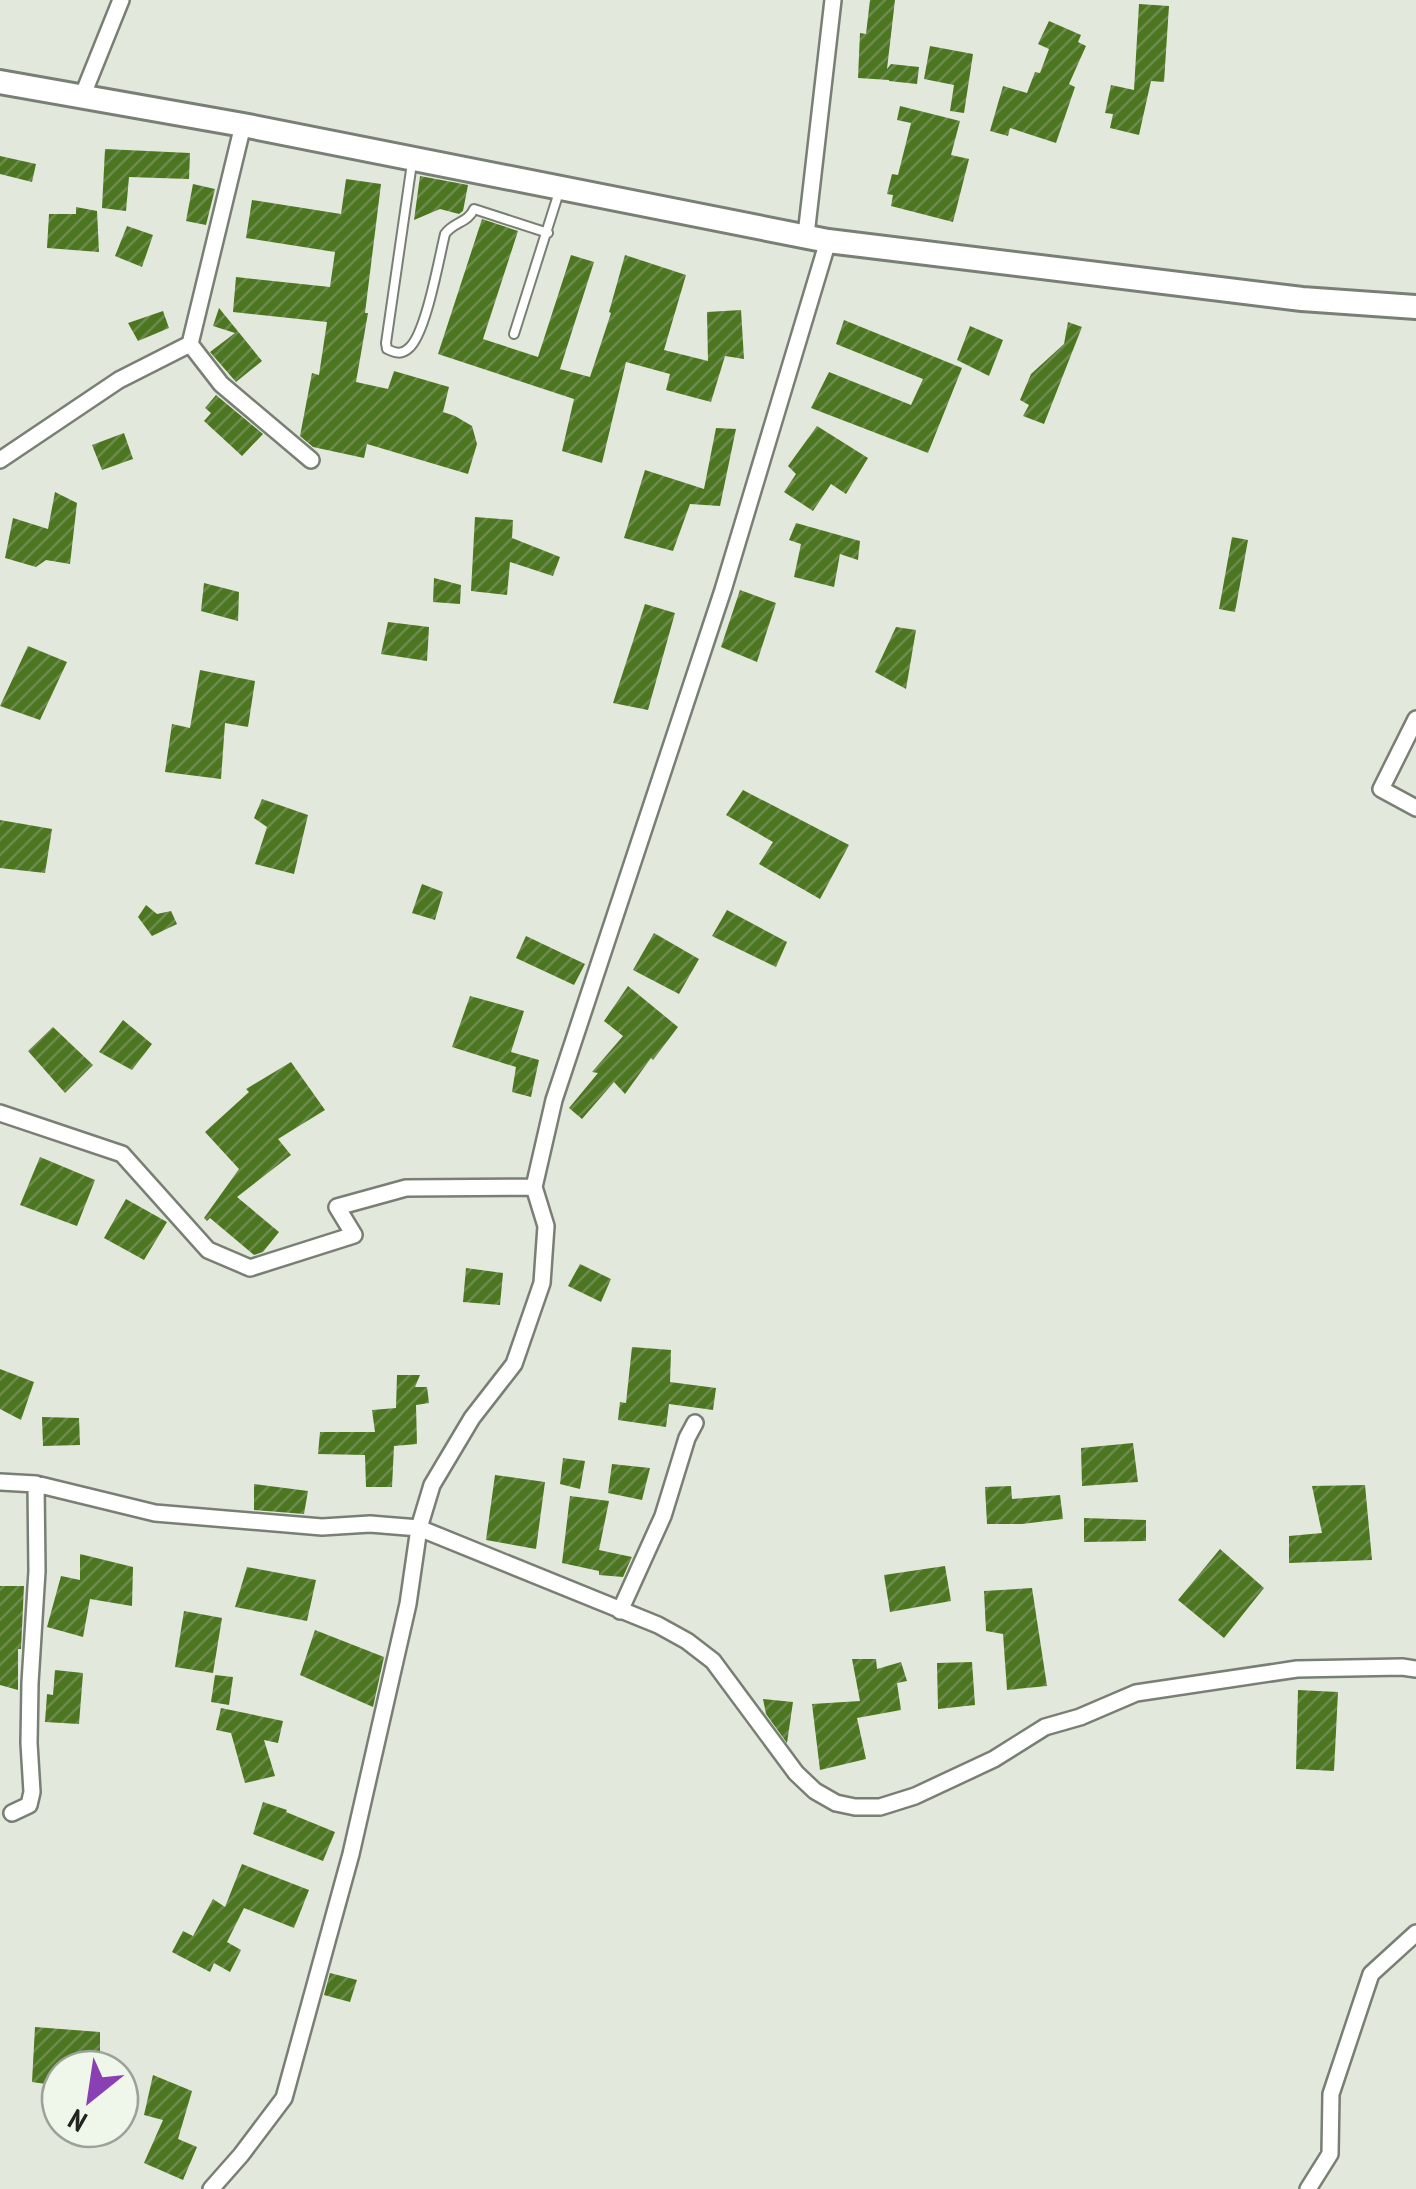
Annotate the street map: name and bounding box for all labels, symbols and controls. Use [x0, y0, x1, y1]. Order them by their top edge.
north arrow [40, 2049, 140, 2149]
text: N [61, 2101, 93, 2141]

